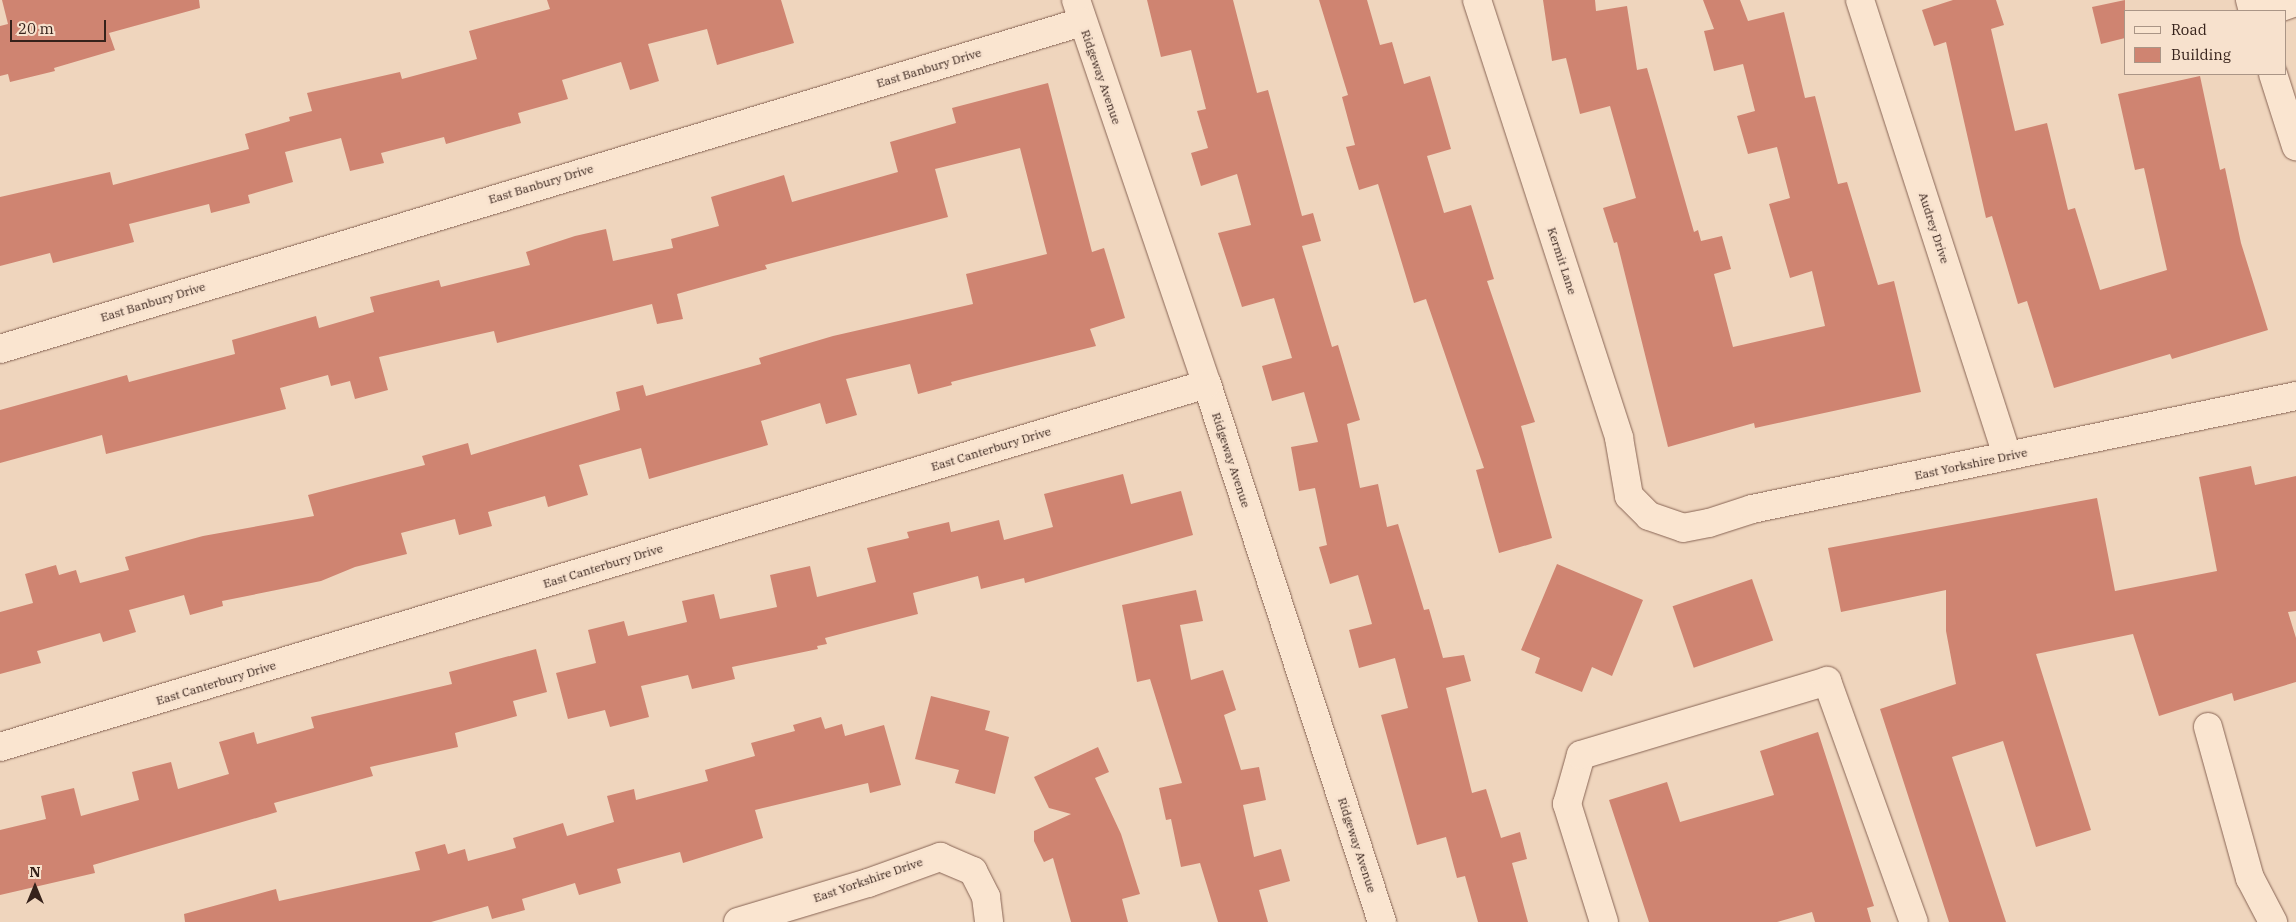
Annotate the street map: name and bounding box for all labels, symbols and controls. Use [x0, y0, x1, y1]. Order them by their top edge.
scale bar [12, 10, 109, 42]
legend [2124, 10, 2286, 75]
text: 20 m [18, 19, 54, 38]
text: Road [2171, 20, 2207, 39]
street label: Ridgeway Avenue [1078, 28, 1124, 126]
street label: East Banbury Drive [875, 45, 983, 91]
text: Building [2171, 45, 2231, 64]
street label: East Banbury Drive [487, 161, 595, 207]
street label: Audrey Drive [1916, 191, 1952, 265]
street label: Kermit Lane [1544, 226, 1580, 296]
street label: East Banbury Drive [99, 279, 207, 325]
street label: Ridgeway Avenue [1209, 411, 1253, 509]
street label: East Canterbury Drive [929, 424, 1053, 474]
street label: East Yorkshire Drive [1913, 445, 2029, 483]
street label: East Canterbury Drive [541, 541, 665, 591]
street label: East Canterbury Drive [154, 658, 278, 708]
street label: Ridgeway Avenue [1335, 796, 1379, 894]
street label: East Yorkshire Drive [811, 854, 925, 906]
north arrow [10, 862, 60, 912]
text: N [29, 863, 41, 881]

